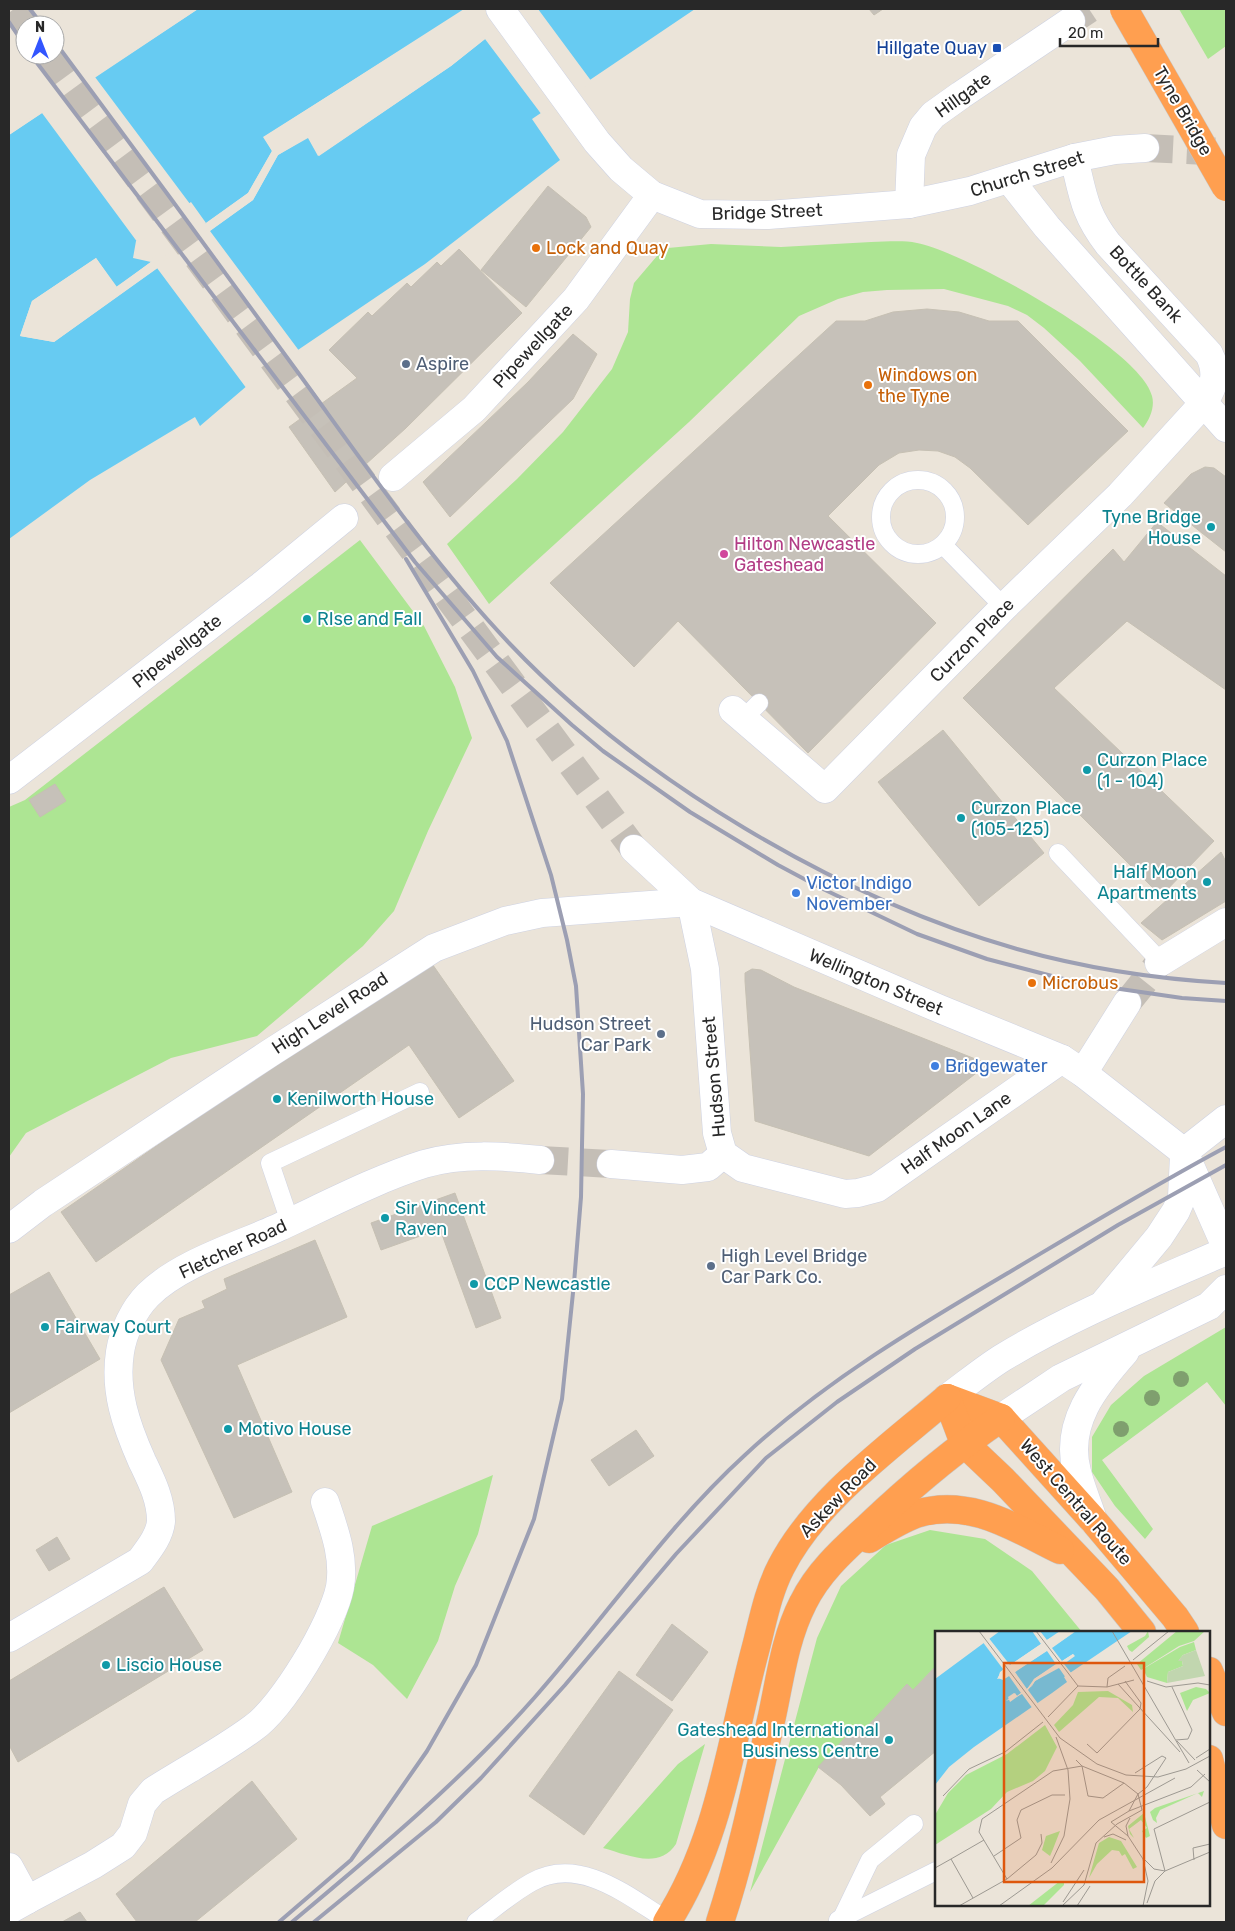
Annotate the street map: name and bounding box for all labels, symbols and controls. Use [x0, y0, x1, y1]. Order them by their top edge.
north arrow [15, 15, 65, 65]
scale bar [1060, 15, 1158, 47]
text: N [35, 19, 45, 36]
text: 20 m [1068, 24, 1103, 42]
place label: Hillgate Quay [876, 37, 987, 59]
marker: Hillgate Quay [991, 42, 1003, 54]
street label: Tyne Bridge [1149, 63, 1217, 159]
street label: Hillgate [931, 67, 995, 123]
street label: Church Street [967, 146, 1087, 202]
street label: Bridge Street [711, 199, 823, 225]
place label: Lock and Quay [546, 237, 668, 259]
street label: Bottle Bank [1105, 241, 1188, 328]
marker: Lock and Quay [530, 242, 542, 254]
street label: Pipewellgate [488, 299, 578, 393]
place label: Aspire [416, 353, 469, 375]
marker: Aspire [400, 358, 412, 370]
place label: Windows on the Tyne [878, 364, 978, 407]
marker: Windows on the Tyne [862, 379, 874, 391]
place label: Tyne Bridge House [1102, 506, 1201, 549]
marker: Tyne Bridge House [1205, 521, 1217, 533]
place label: Hilton Newcastle Gateshead [734, 533, 875, 576]
marker: Hilton Newcastle Gateshead [718, 548, 730, 560]
street label: Curzon Place [925, 593, 1019, 687]
place label: RIse and Fall [317, 608, 422, 630]
street label: Pipewellgate [128, 609, 226, 693]
marker: RIse and Fall [301, 613, 313, 625]
place label: Curzon Place (1 - 104) [1097, 749, 1207, 792]
marker: Curzon Place (1 - 104) [1081, 764, 1093, 776]
place label: Curzon Place (105-125) [971, 797, 1081, 840]
marker: Curzon Place (105-125) [955, 812, 967, 824]
place label: Half Moon Apartments [1097, 861, 1197, 904]
place label: Victor Indigo November [806, 872, 912, 915]
marker: Half Moon Apartments [1201, 876, 1213, 888]
marker: Victor Indigo November [790, 887, 802, 899]
street label: Wellington Street [806, 944, 946, 1020]
street label: High Level Road [268, 967, 392, 1059]
place label: Microbus [1042, 972, 1118, 994]
marker: Microbus [1026, 977, 1038, 989]
place label: Hudson Street Car Park [530, 1013, 652, 1056]
street label: Hudson Street [698, 1016, 730, 1138]
marker: Hudson Street Car Park [655, 1028, 667, 1040]
place label: Bridgewater [945, 1055, 1048, 1077]
marker: Bridgewater [929, 1060, 941, 1072]
street label: Half Moon Lane [897, 1087, 1015, 1179]
place label: Kenilworth House [287, 1088, 434, 1110]
marker: Kenilworth House [271, 1093, 283, 1105]
place label: Sir Vincent Raven [395, 1197, 486, 1240]
marker: Sir Vincent Raven [379, 1212, 391, 1224]
street label: Fletcher Road [176, 1214, 290, 1284]
place label: High Level Bridge Car Park Co. [721, 1245, 867, 1288]
marker: High Level Bridge Car Park Co. [705, 1260, 717, 1272]
place label: CCP Newcastle [484, 1273, 611, 1295]
marker: CCP Newcastle [468, 1278, 480, 1290]
place label: Fairway Court [55, 1316, 171, 1338]
marker: Fairway Court [39, 1321, 51, 1333]
place label: Motivo House [238, 1418, 352, 1440]
marker: Motivo House [222, 1423, 234, 1435]
street label: West Central Route [1015, 1434, 1137, 1570]
street label: Askew Road [795, 1454, 881, 1542]
inset map [935, 1631, 1210, 1906]
place label: Liscio House [116, 1654, 222, 1676]
marker: Liscio House [100, 1659, 112, 1671]
place label: Gateshead International Business Centre [677, 1719, 879, 1762]
marker: Gateshead International Business Centre [883, 1734, 895, 1746]

